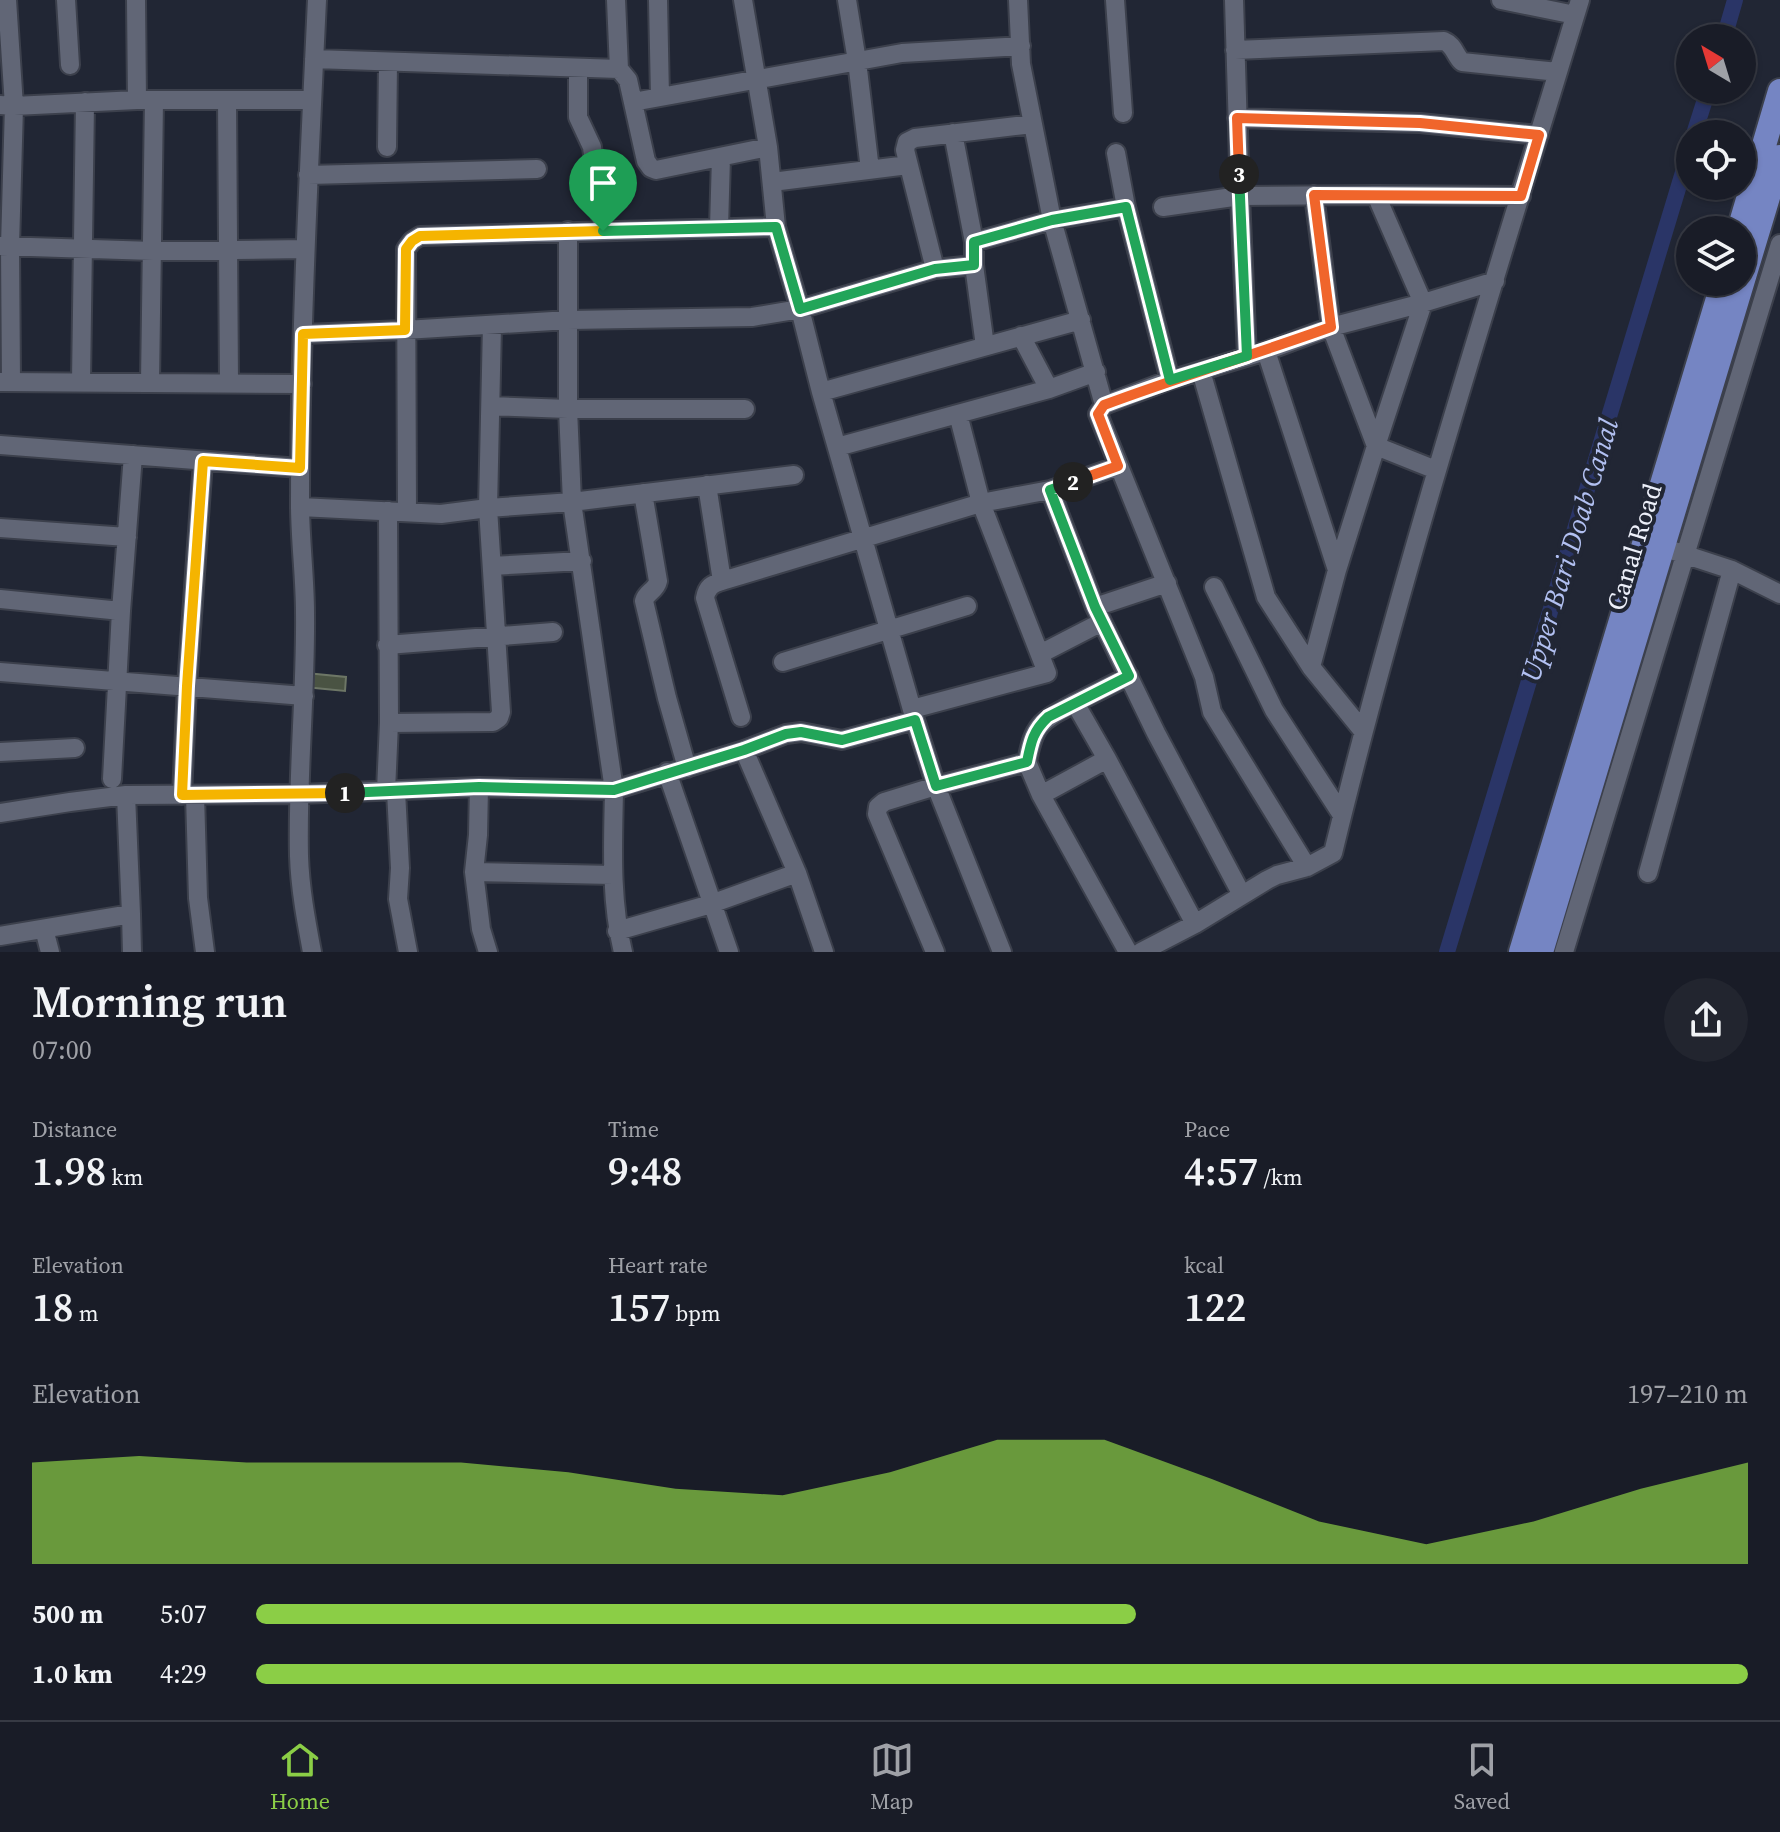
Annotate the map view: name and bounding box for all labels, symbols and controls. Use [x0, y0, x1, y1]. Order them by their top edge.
north arrow [1676, 24, 1756, 104]
map controls [1676, 24, 1756, 296]
button: locate [1676, 120, 1756, 200]
pin [569, 149, 637, 231]
pin: 3 [1219, 154, 1259, 194]
text: 3 [1233, 159, 1245, 189]
icon: arrive [581, 161, 625, 205]
button: layers [1676, 216, 1756, 296]
water label: Upper Bari Doab Canal [1511, 414, 1627, 686]
pin: 2 [1053, 462, 1093, 502]
text: 2 [1067, 467, 1079, 497]
street label: Canal Road [1598, 479, 1670, 615]
pin: 1 [325, 773, 365, 813]
text: 1 [339, 778, 351, 808]
text: Morning run [32, 971, 288, 1032]
button: share [1664, 978, 1748, 1062]
text: 07:00 [32, 1032, 92, 1068]
text: Distance [32, 1114, 117, 1144]
text: Time [608, 1114, 659, 1144]
text: Pace [1184, 1114, 1230, 1144]
text: 1.98 [32, 1144, 106, 1198]
text: 9:48 [608, 1144, 682, 1198]
text: 4:57 [1184, 1144, 1258, 1198]
text: km [106, 1162, 143, 1192]
text: /km [1258, 1162, 1303, 1192]
text: Elevation [32, 1250, 124, 1280]
text: Heart rate [608, 1250, 708, 1280]
text: kcal [1184, 1250, 1224, 1280]
text: 18 [32, 1280, 74, 1334]
text: 157 [608, 1280, 670, 1334]
text: 122 [1184, 1280, 1246, 1334]
text: m [74, 1298, 99, 1328]
text: bpm [670, 1298, 721, 1328]
text: Elevation [32, 1376, 141, 1412]
text: 197–210 m [1627, 1376, 1748, 1412]
text: 500 m [32, 1596, 103, 1632]
text: 5:07 [160, 1596, 207, 1632]
text: 1.0 km [32, 1656, 113, 1692]
text: 4:29 [160, 1656, 207, 1692]
tab: Home [270, 1738, 330, 1816]
tab: Map [870, 1738, 914, 1816]
tab: Saved [1454, 1738, 1510, 1816]

